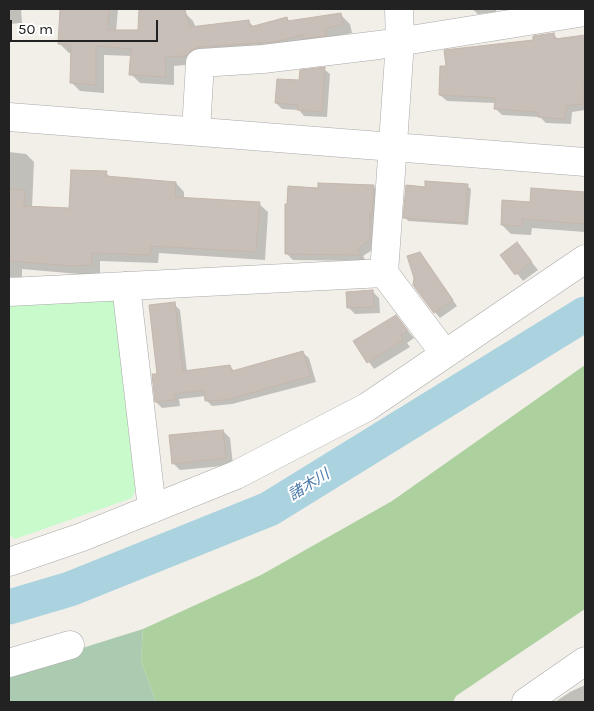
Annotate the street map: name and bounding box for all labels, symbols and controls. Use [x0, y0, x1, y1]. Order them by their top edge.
scale bar [12, 10, 160, 42]
text: 50 m [18, 20, 53, 38]
water label: 諸木川 [285, 465, 333, 505]

